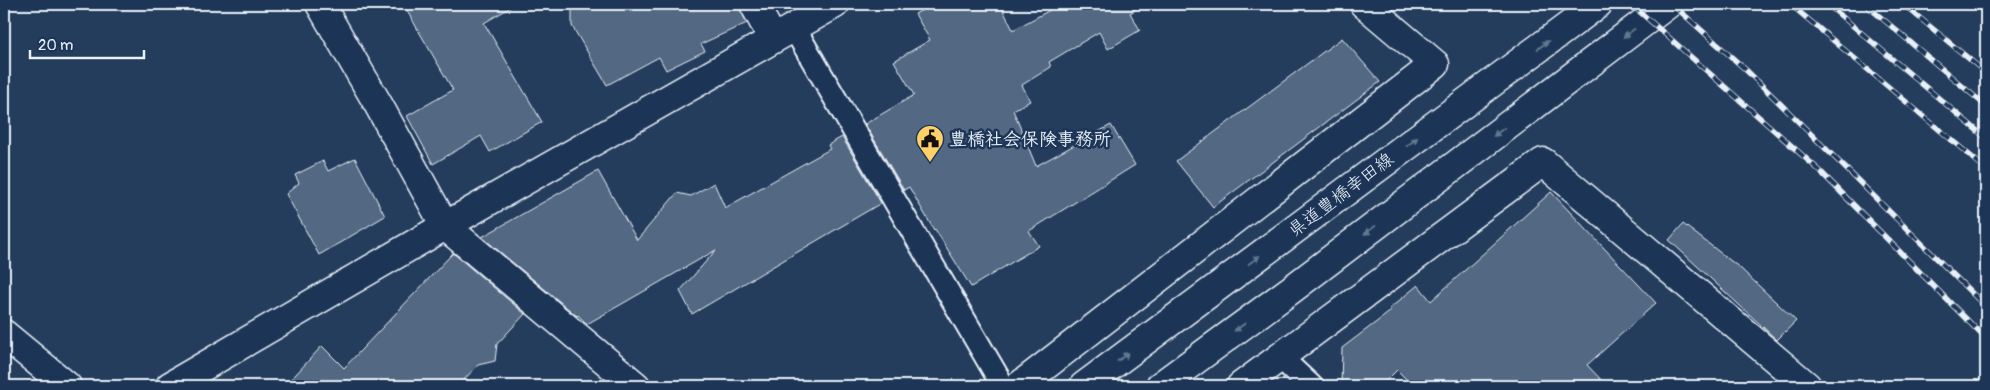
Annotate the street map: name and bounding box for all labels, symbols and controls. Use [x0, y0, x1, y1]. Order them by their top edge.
scale bar [30, 28, 144, 60]
one-way arrow [1623, 28, 1636, 39]
text: 20 m [38, 36, 73, 55]
one-way arrow [1536, 40, 1549, 51]
public building icon: 豊橋社会保険事務所 [915, 124, 945, 163]
one-way arrow [1493, 126, 1506, 137]
place label: 豊橋社会保険事務所 [949, 128, 1111, 151]
one-way arrow [1405, 137, 1418, 148]
street label: 県道豊橋幸田線 [1284, 148, 1398, 242]
one-way arrow [1363, 225, 1377, 235]
one-way arrow [1247, 255, 1261, 265]
one-way arrow [1234, 322, 1247, 333]
one-way arrow [1116, 352, 1130, 362]

